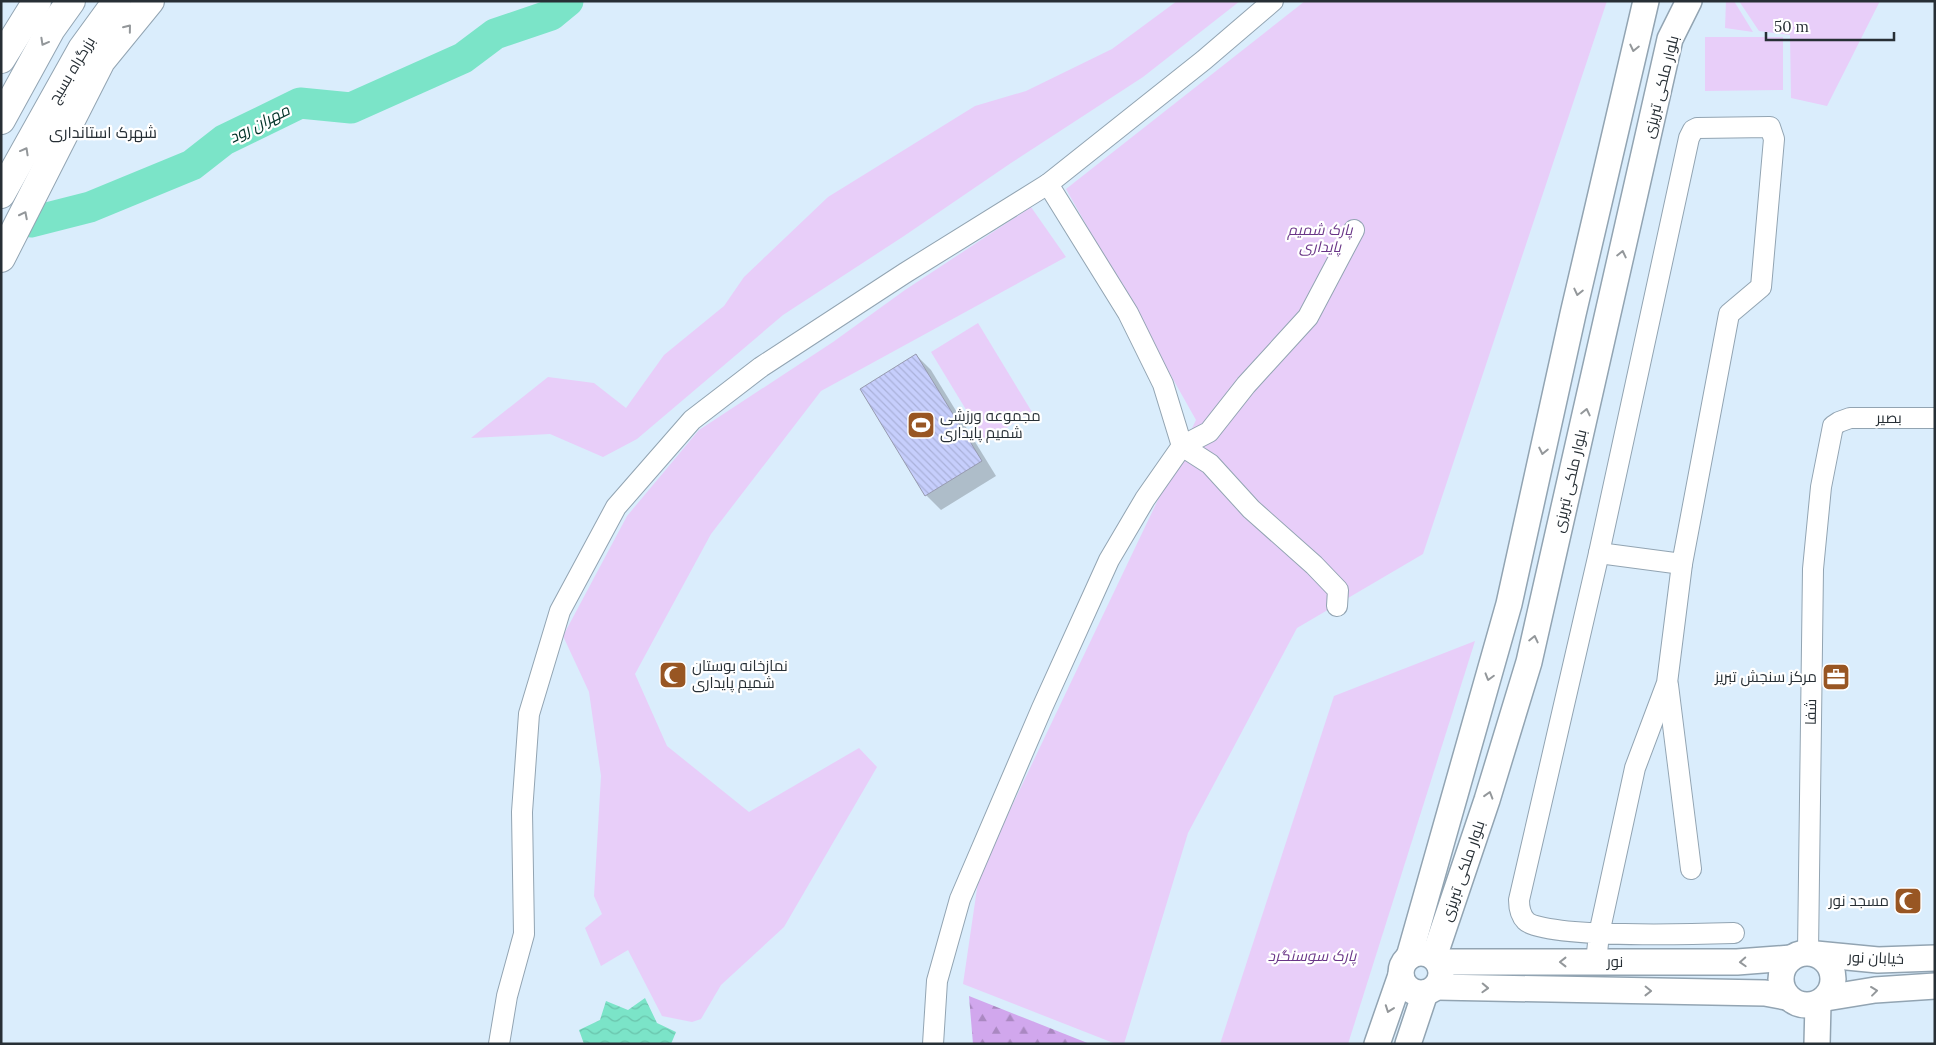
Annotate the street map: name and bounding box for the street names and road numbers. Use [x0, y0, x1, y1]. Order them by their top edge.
street label: بزرگراه بسیج [44, 33, 101, 108]
street label: بلوار ملکى تبریزى [1639, 33, 1683, 141]
street label: بصیر [1875, 408, 1902, 427]
street label: بلوار ملکى تبریزى [1548, 427, 1592, 535]
street label: شفا [1801, 699, 1820, 725]
street label: بلوار ملکى تبریزى [1436, 818, 1490, 924]
street label: خیابان نور [1847, 947, 1904, 969]
street label: نور [1606, 952, 1623, 971]

